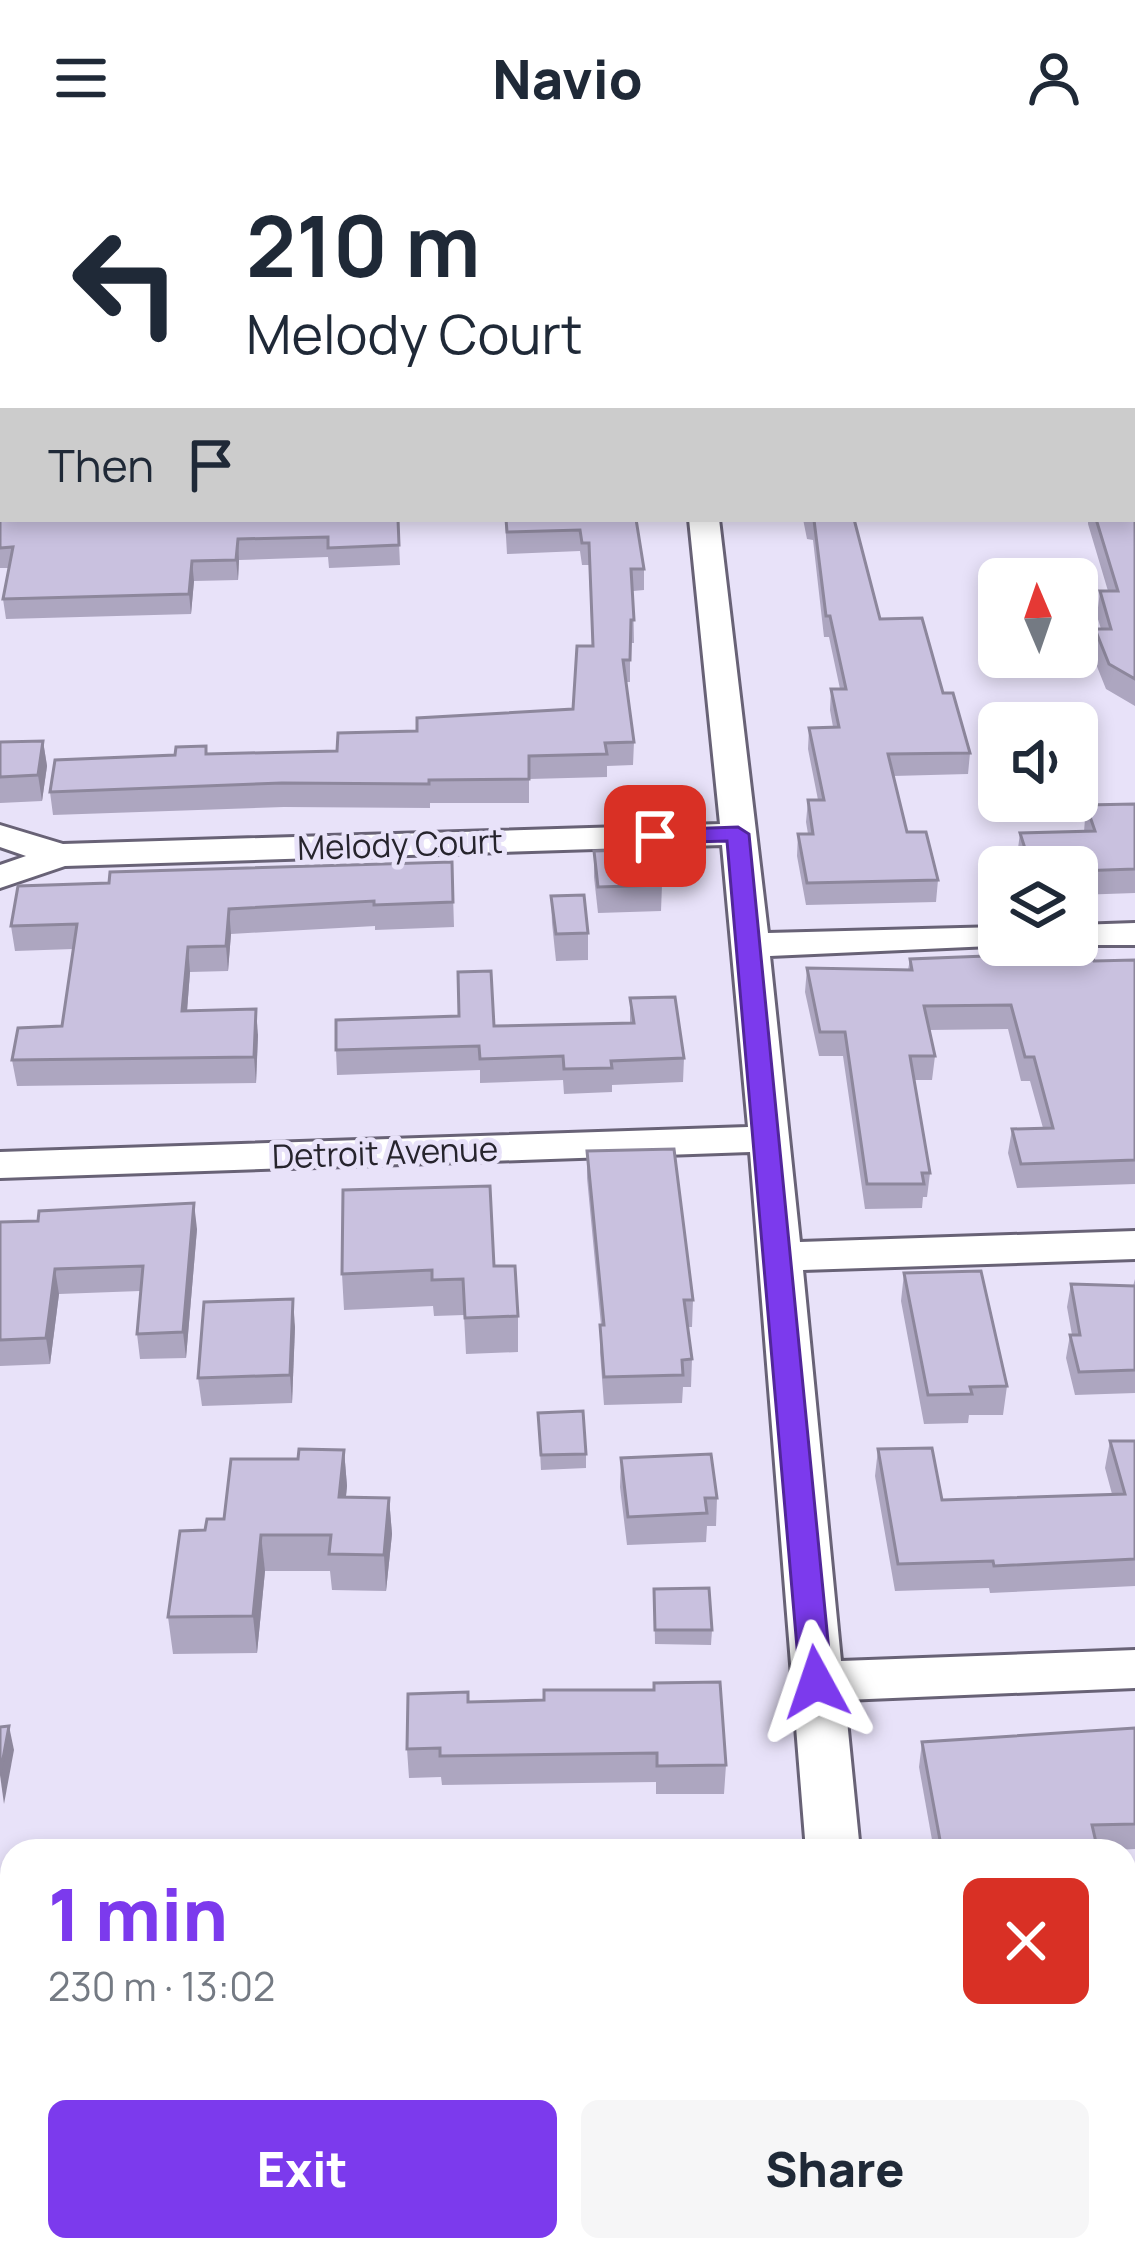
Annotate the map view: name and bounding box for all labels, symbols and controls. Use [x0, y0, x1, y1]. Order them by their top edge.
text: Navio [492, 41, 643, 115]
icon: menu [48, 45, 114, 111]
icon: person [1021, 45, 1087, 111]
text: 210 m [246, 187, 480, 302]
icon: left [48, 204, 204, 360]
text: Melody Court [246, 296, 583, 370]
icon: arrive [178, 432, 244, 498]
text: Then [48, 434, 154, 496]
north arrow [978, 558, 1098, 678]
map controls [978, 558, 1098, 966]
button: sound [978, 702, 1098, 822]
pin [604, 785, 706, 887]
icon: arrive [622, 803, 688, 869]
street label: Melody Court [296, 818, 504, 870]
button: layers [978, 846, 1098, 966]
street label: Detroit Avenue [271, 1126, 499, 1178]
position arrow [753, 1619, 879, 1745]
text: 1 min [48, 1864, 228, 1963]
button: close [963, 1878, 1089, 2004]
text: 230 m · 13:02 [48, 1959, 275, 2013]
button: Exit [48, 2100, 557, 2238]
button: Share [581, 2100, 1089, 2238]

